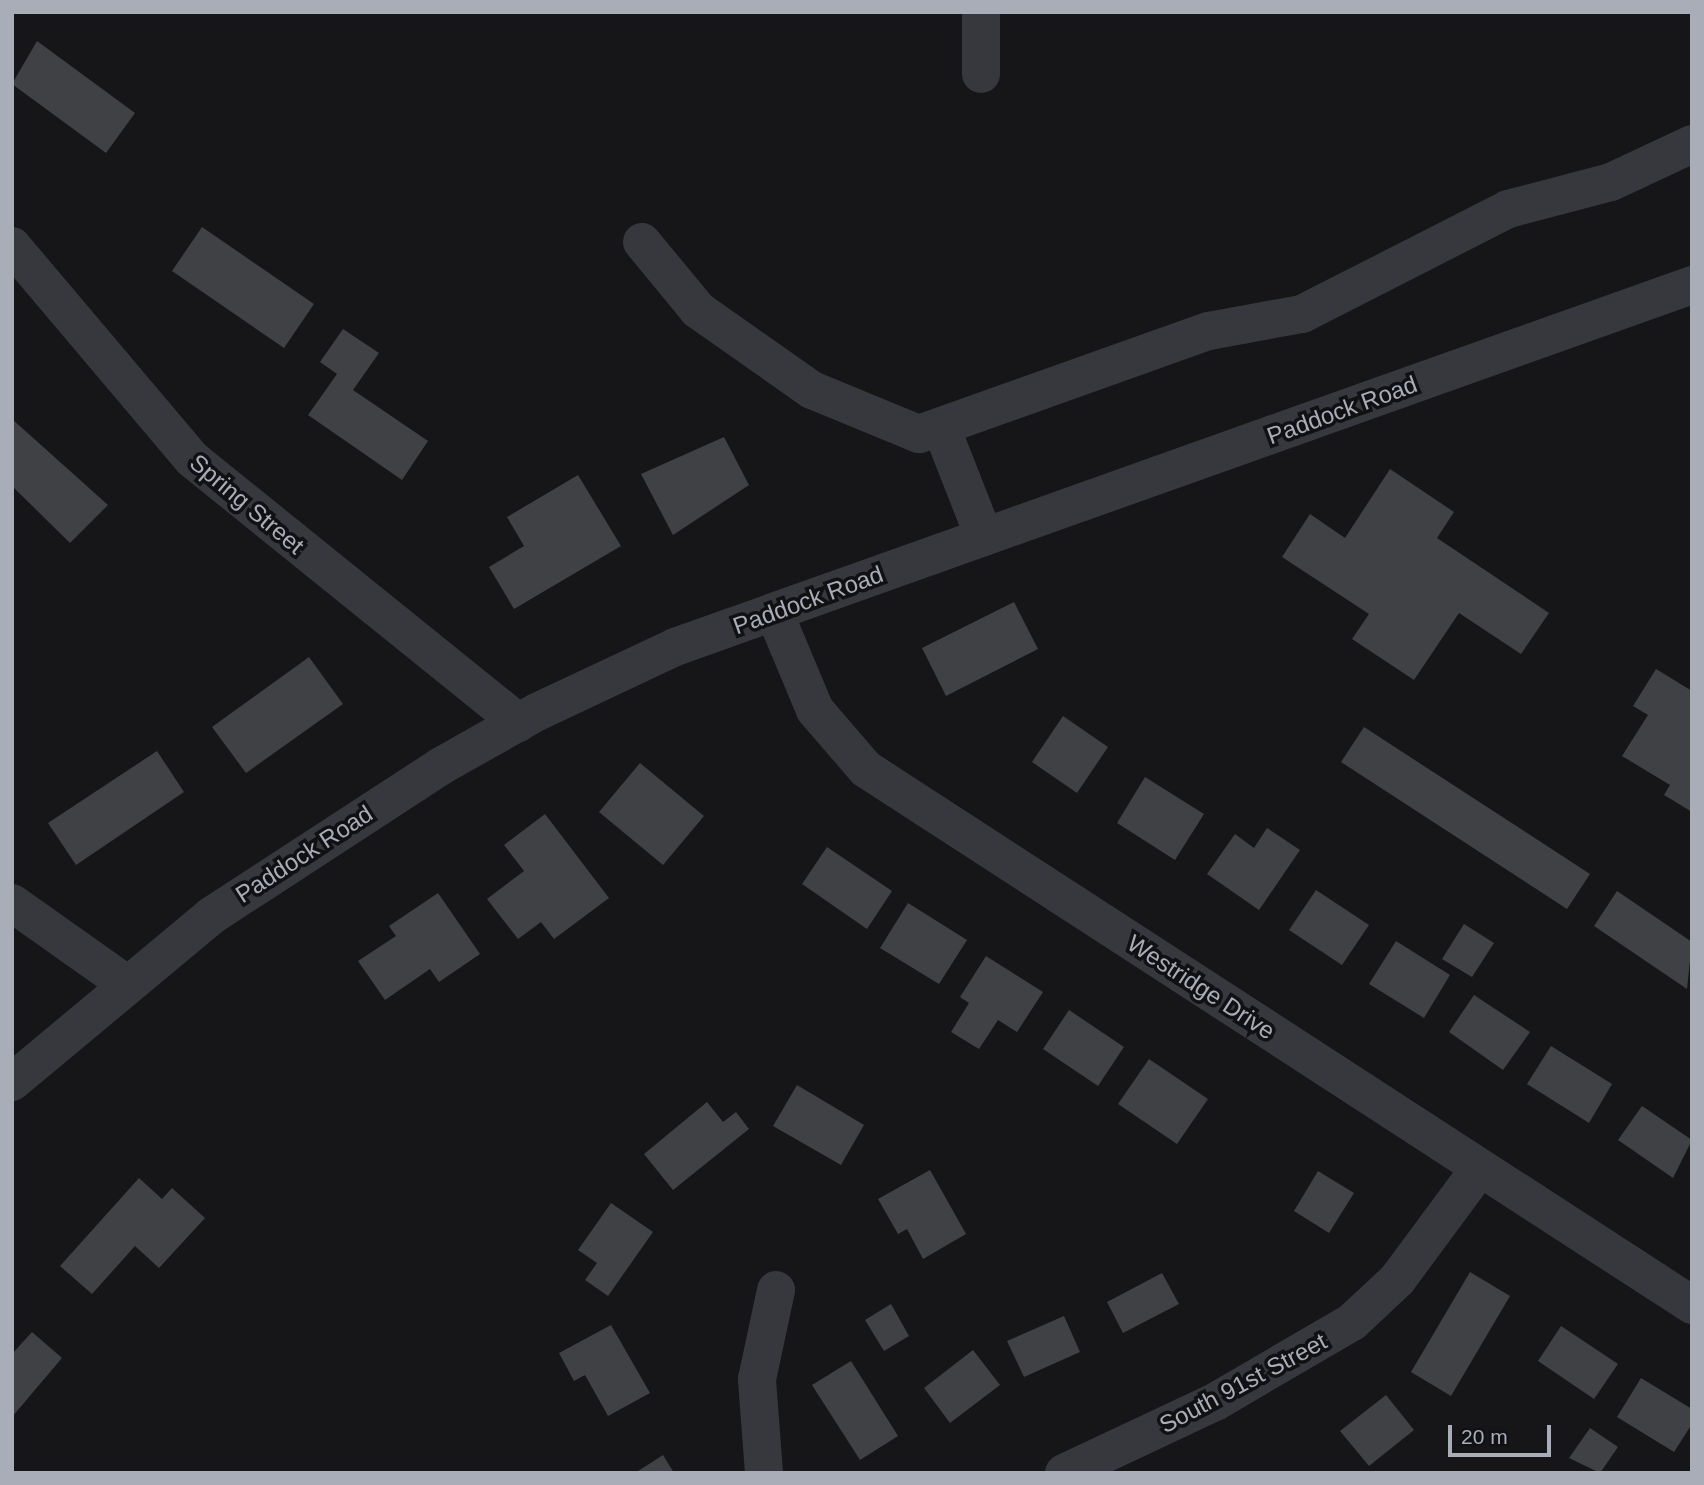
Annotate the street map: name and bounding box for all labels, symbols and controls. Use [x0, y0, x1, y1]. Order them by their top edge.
street label: Paddock Road [1263, 370, 1421, 450]
street label: Spring Street [184, 448, 310, 560]
street label: Paddock Road [729, 560, 887, 640]
street label: Paddock Road [230, 799, 378, 909]
street label: Westridge Drive [1122, 929, 1280, 1045]
street label: South 91st Street [1154, 1327, 1332, 1439]
scale bar [1452, 1412, 1555, 1456]
text: 20 m [1461, 1425, 1508, 1448]

